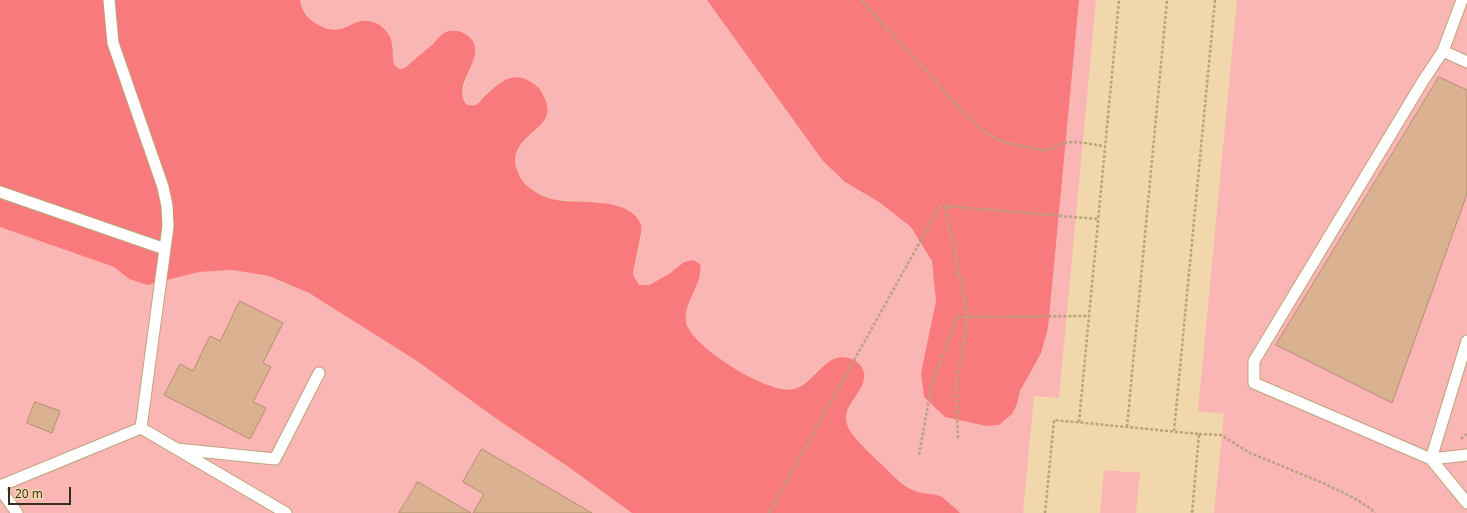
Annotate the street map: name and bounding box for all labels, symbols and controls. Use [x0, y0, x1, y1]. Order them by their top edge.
scale bar [10, 479, 73, 505]
text: 20 m [15, 485, 43, 502]

